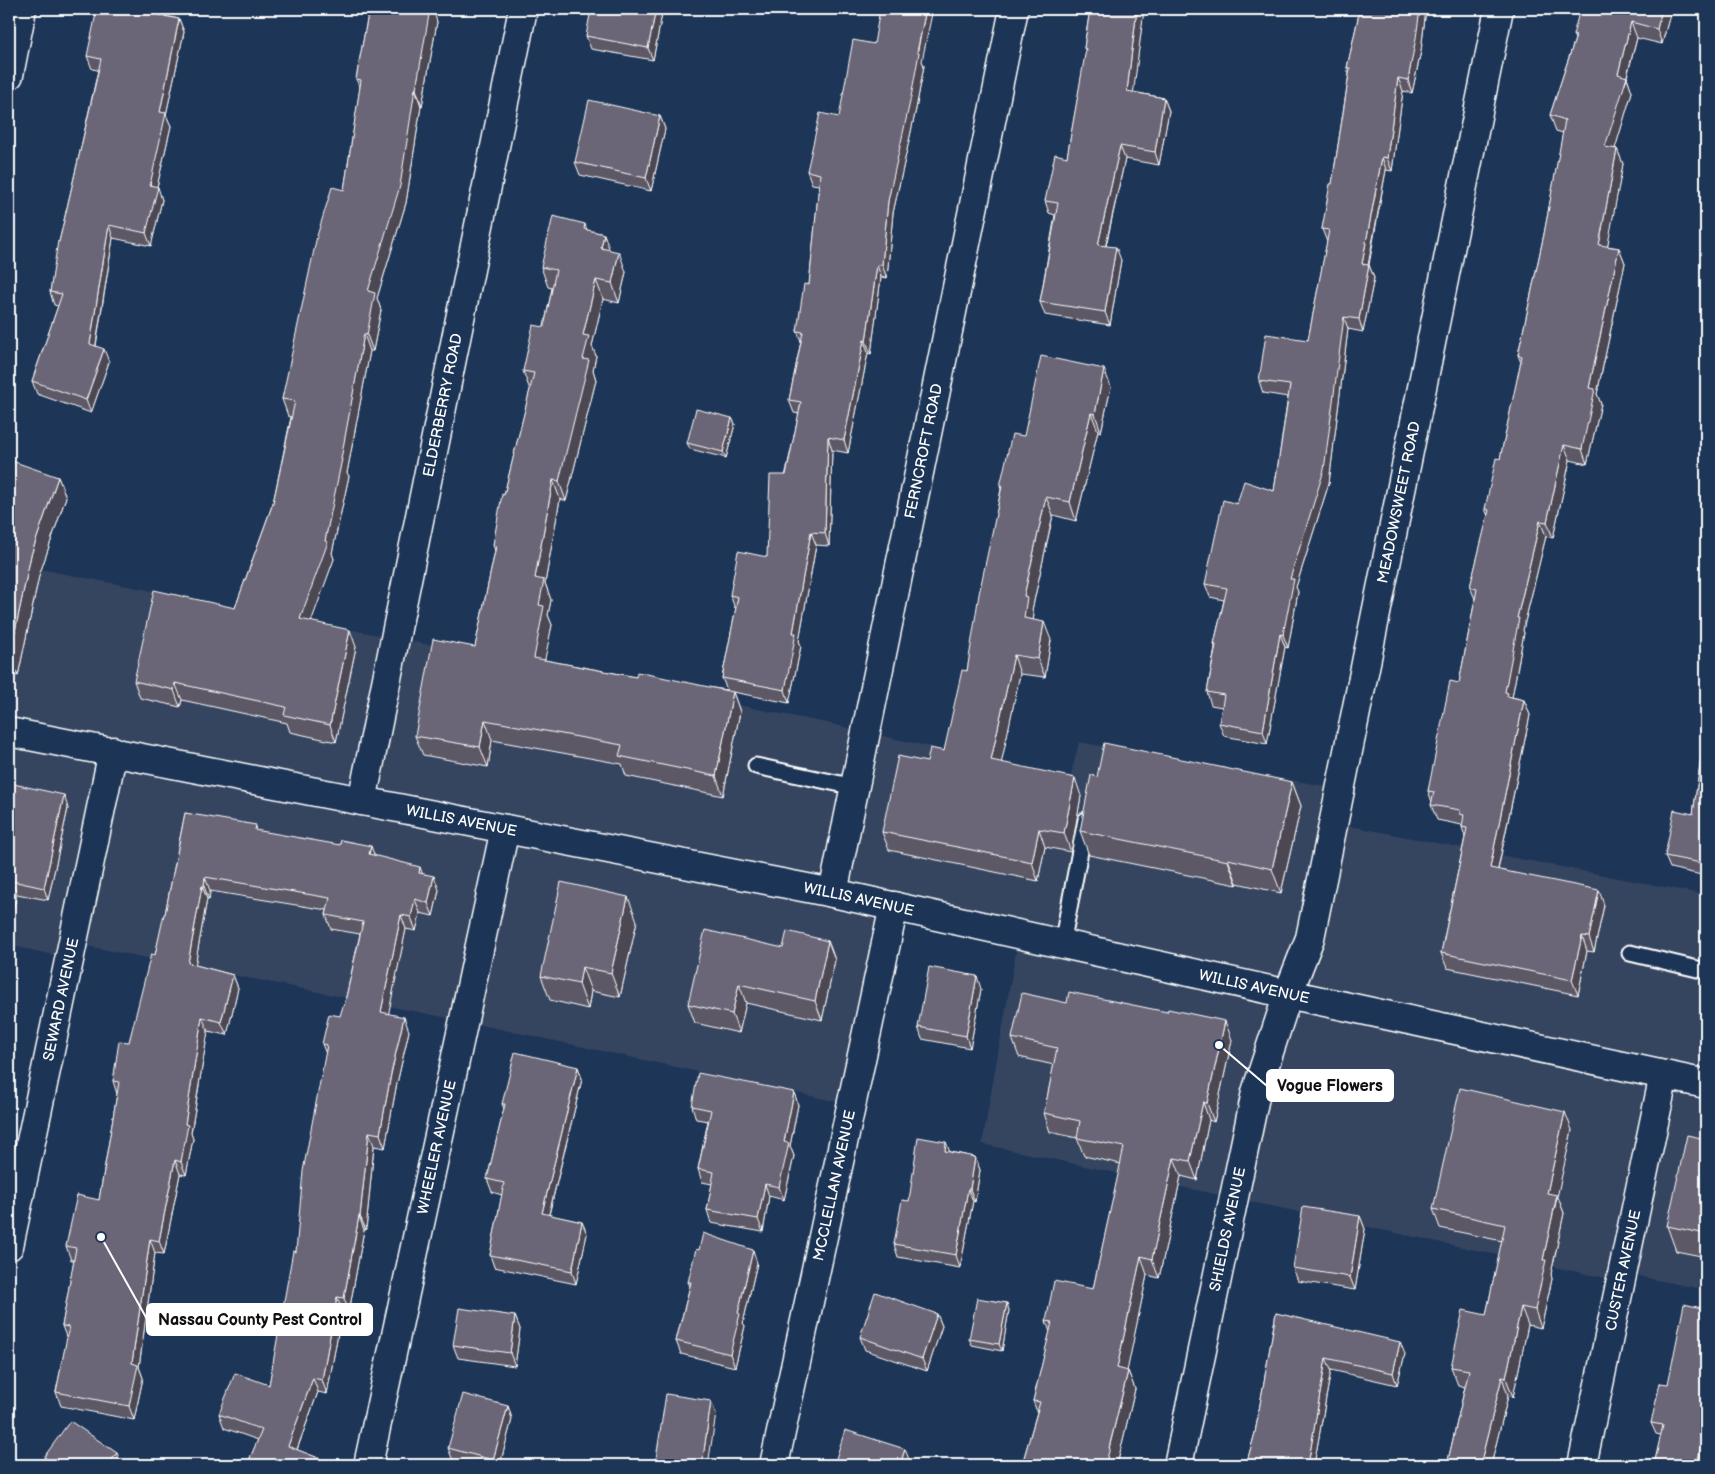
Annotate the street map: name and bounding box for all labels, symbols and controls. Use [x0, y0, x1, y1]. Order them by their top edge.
street label: ELDERBERRY ROAD [419, 332, 466, 479]
street label: FERNCROFT ROAD [900, 382, 947, 520]
street label: MEADOWSWEET ROAD [1373, 420, 1424, 585]
street label: WILLIS AVENUE [404, 800, 519, 841]
street label: WILLIS AVENUE [802, 878, 916, 920]
street label: SEWARD AVENUE [39, 936, 83, 1063]
street label: WILLIS AVENUE [1197, 965, 1311, 1008]
callout: Vogue Flowers [1267, 1070, 1393, 1101]
text: Vogue Flowers [1277, 1077, 1383, 1096]
street label: WHEELER AVENUE [413, 1078, 460, 1216]
street label: MCCLELLAN AVENUE [809, 1108, 859, 1263]
street label: SHIELDS AVENUE [1205, 1165, 1250, 1293]
street label: CUSTER AVENUE [1601, 1208, 1645, 1333]
callout: Nassau County Pest Control [147, 1304, 372, 1335]
text: Nassau County Pest Control [158, 1311, 362, 1330]

